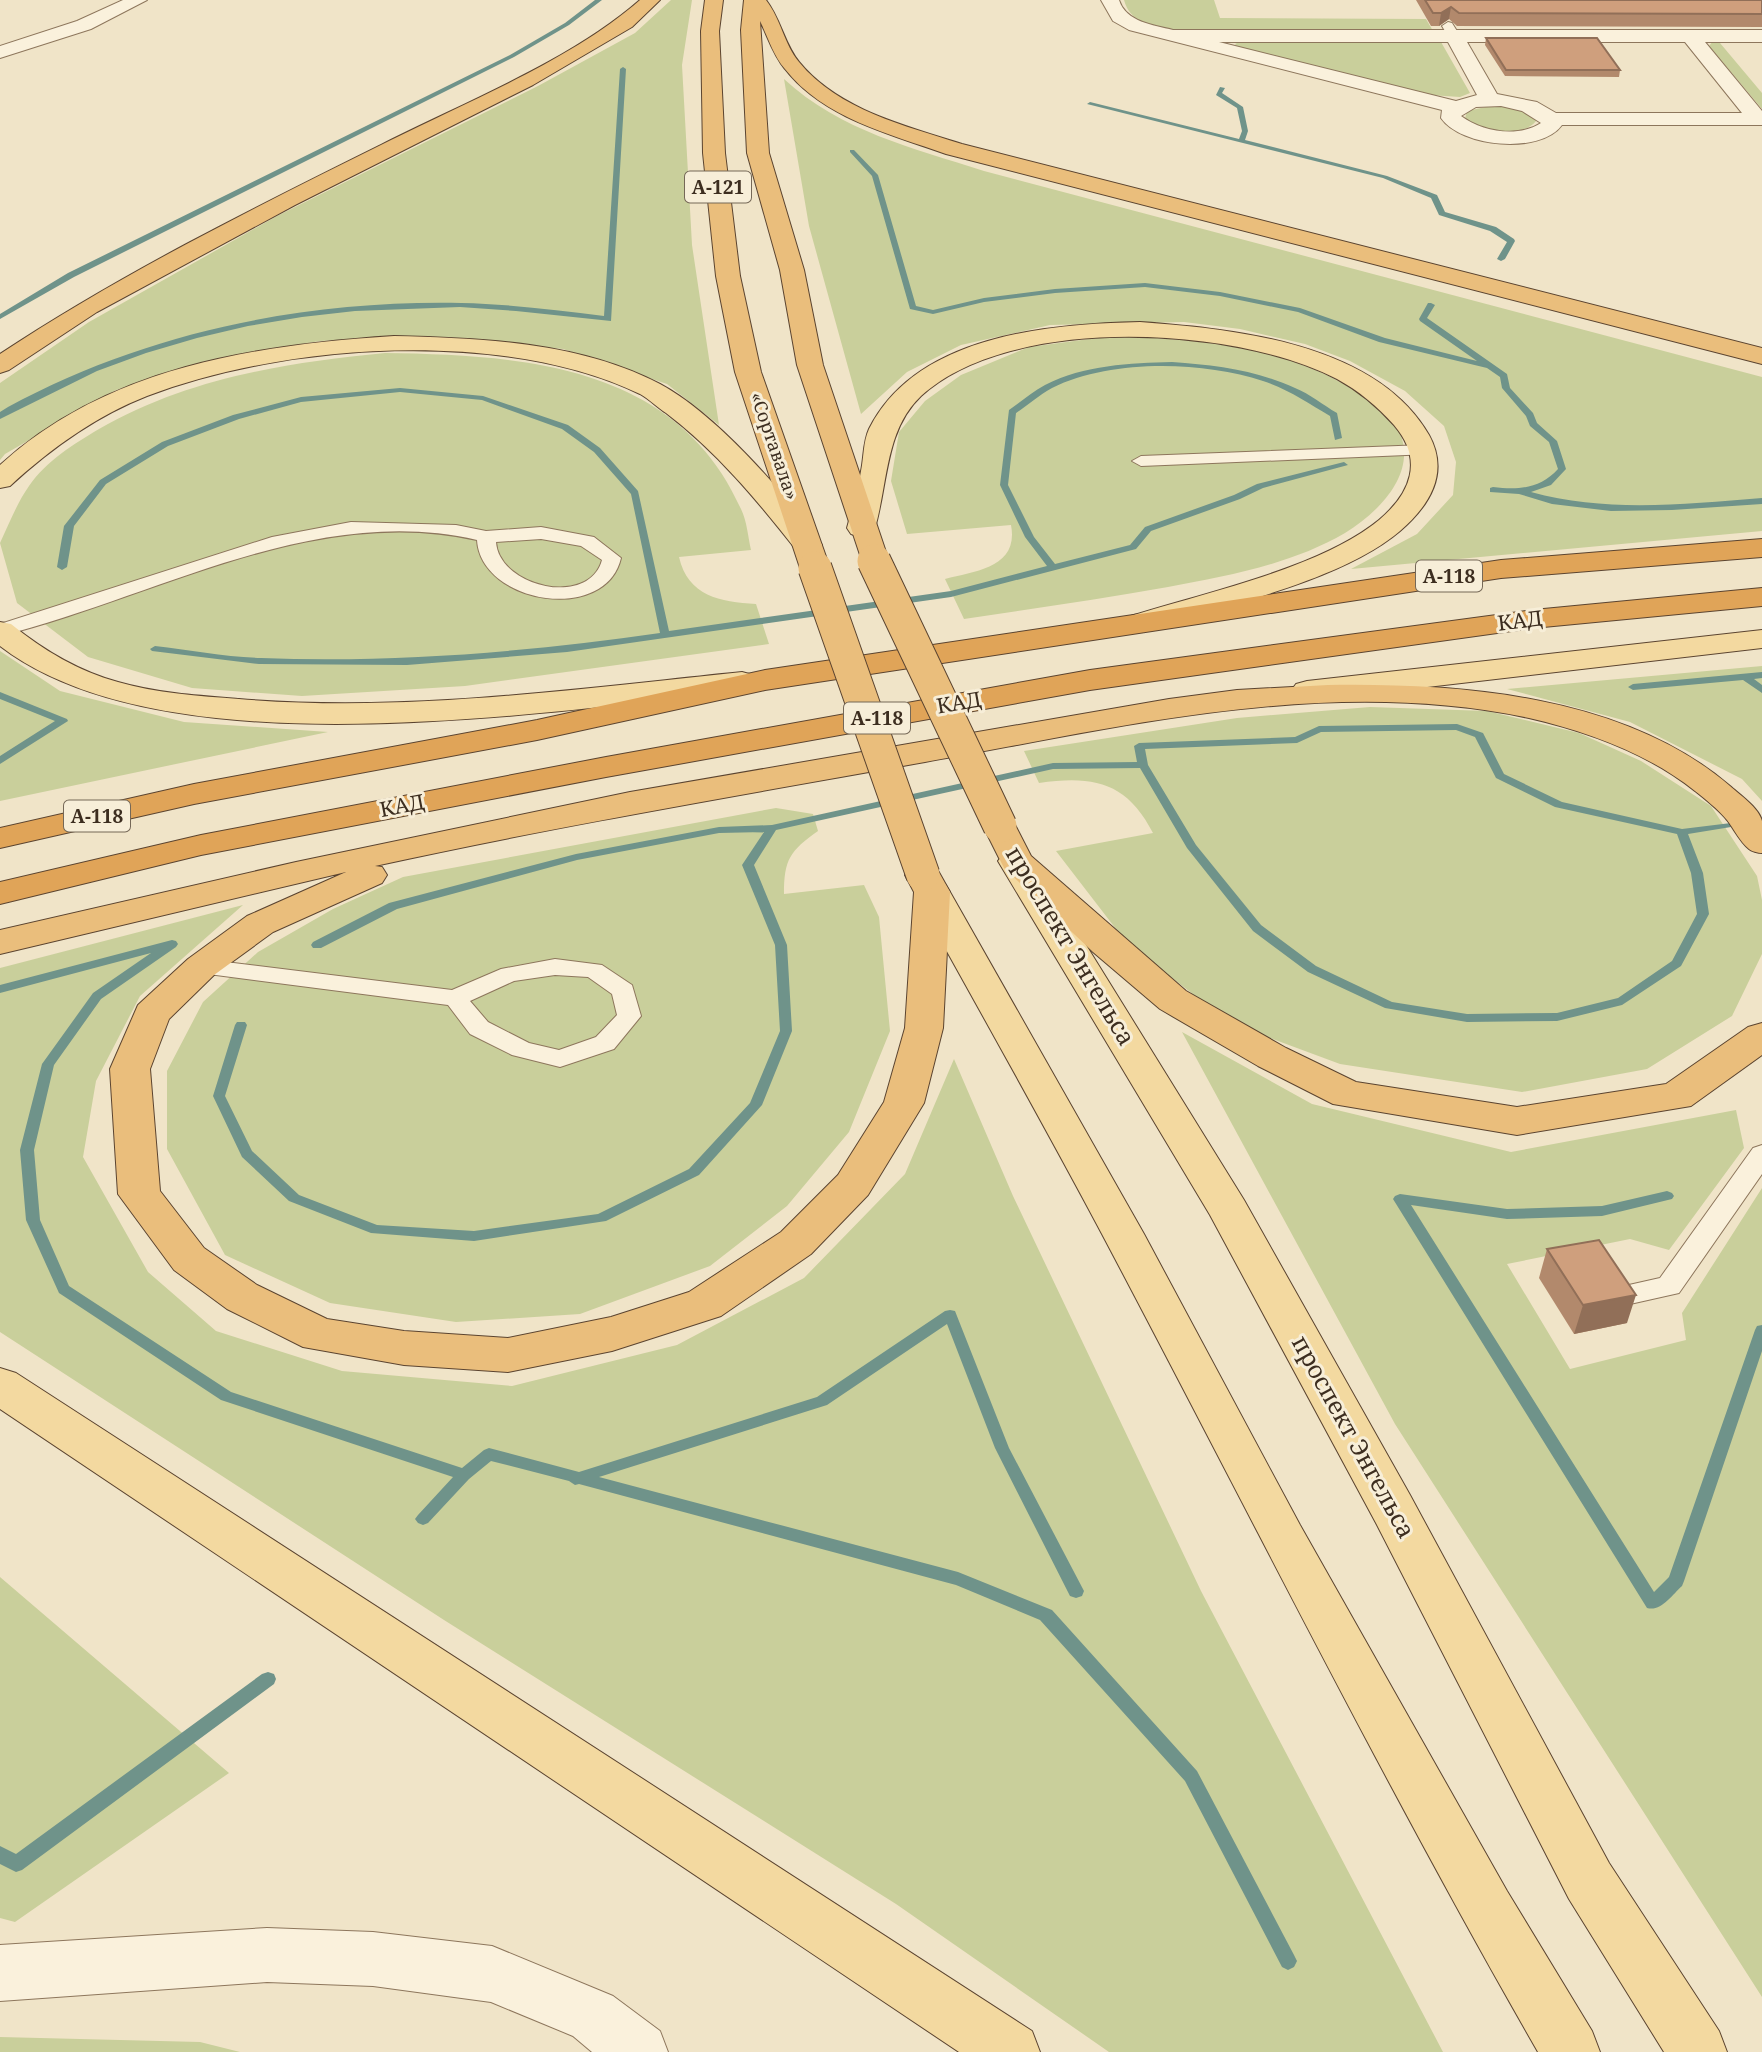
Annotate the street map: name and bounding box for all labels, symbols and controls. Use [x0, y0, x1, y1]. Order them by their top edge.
road number: А-121 [685, 172, 751, 202]
street label: «Сортавала» [745, 388, 805, 503]
road number: А-118 [1416, 561, 1482, 592]
street label: КАД [1496, 603, 1544, 637]
street label: КАД [934, 684, 984, 720]
road number: А-118 [844, 702, 910, 734]
street label: КАД [377, 787, 427, 823]
road number: А-118 [64, 800, 130, 832]
street label: проспект Энгельса [999, 839, 1144, 1051]
street label: проспект Энгельса [1285, 1329, 1424, 1544]

